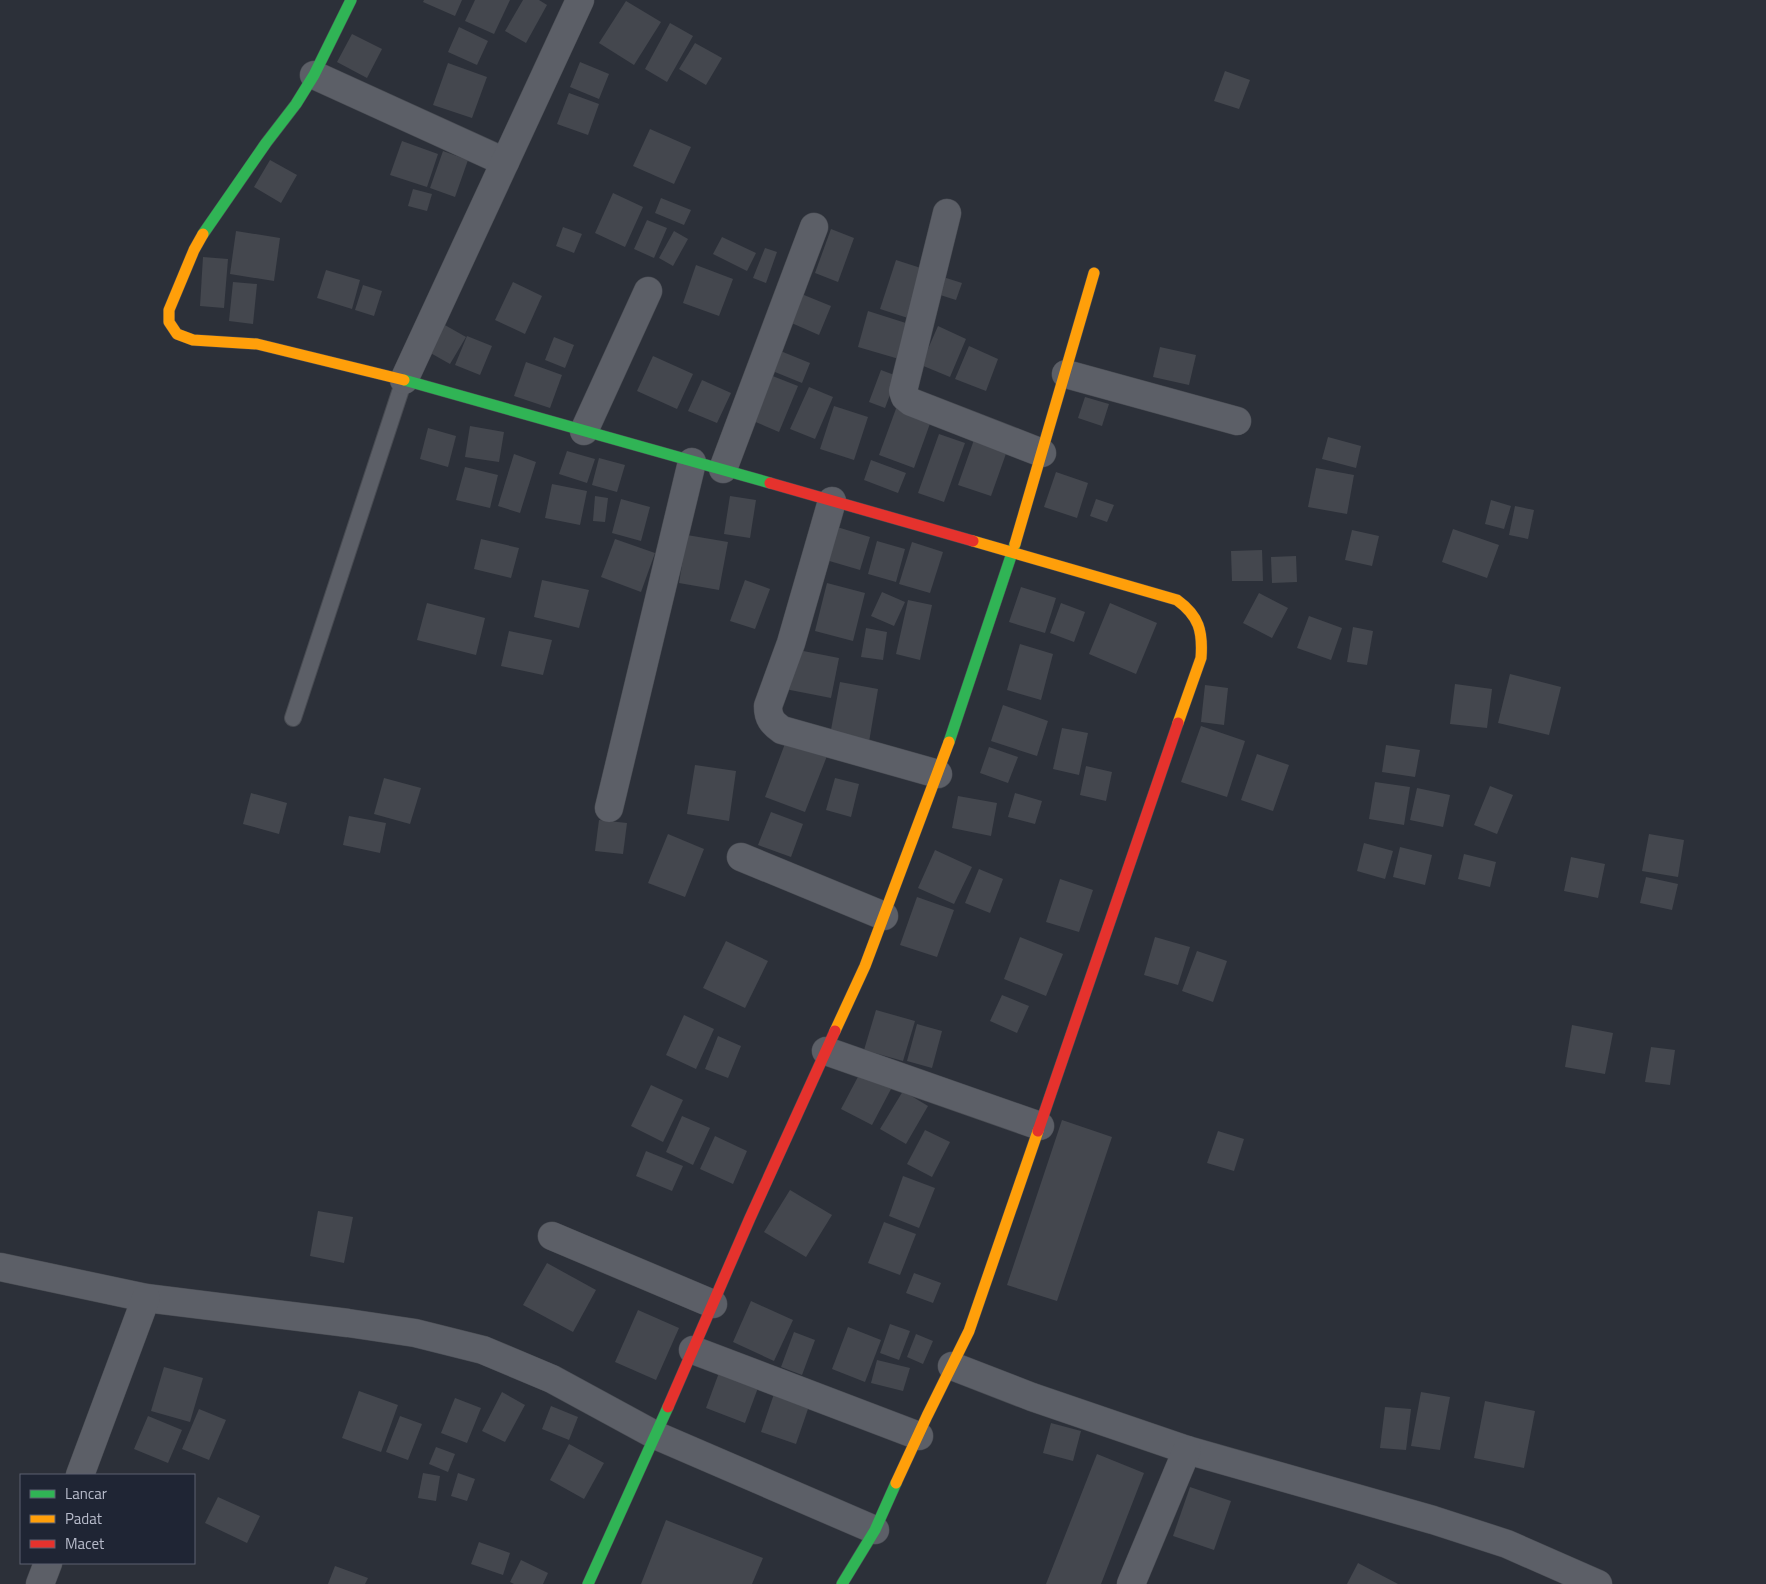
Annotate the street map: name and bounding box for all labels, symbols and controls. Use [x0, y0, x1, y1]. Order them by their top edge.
legend [20, 1474, 195, 1564]
text: Lancar [65, 1482, 107, 1505]
text: Padat [65, 1507, 103, 1530]
text: Macet [65, 1532, 105, 1555]

